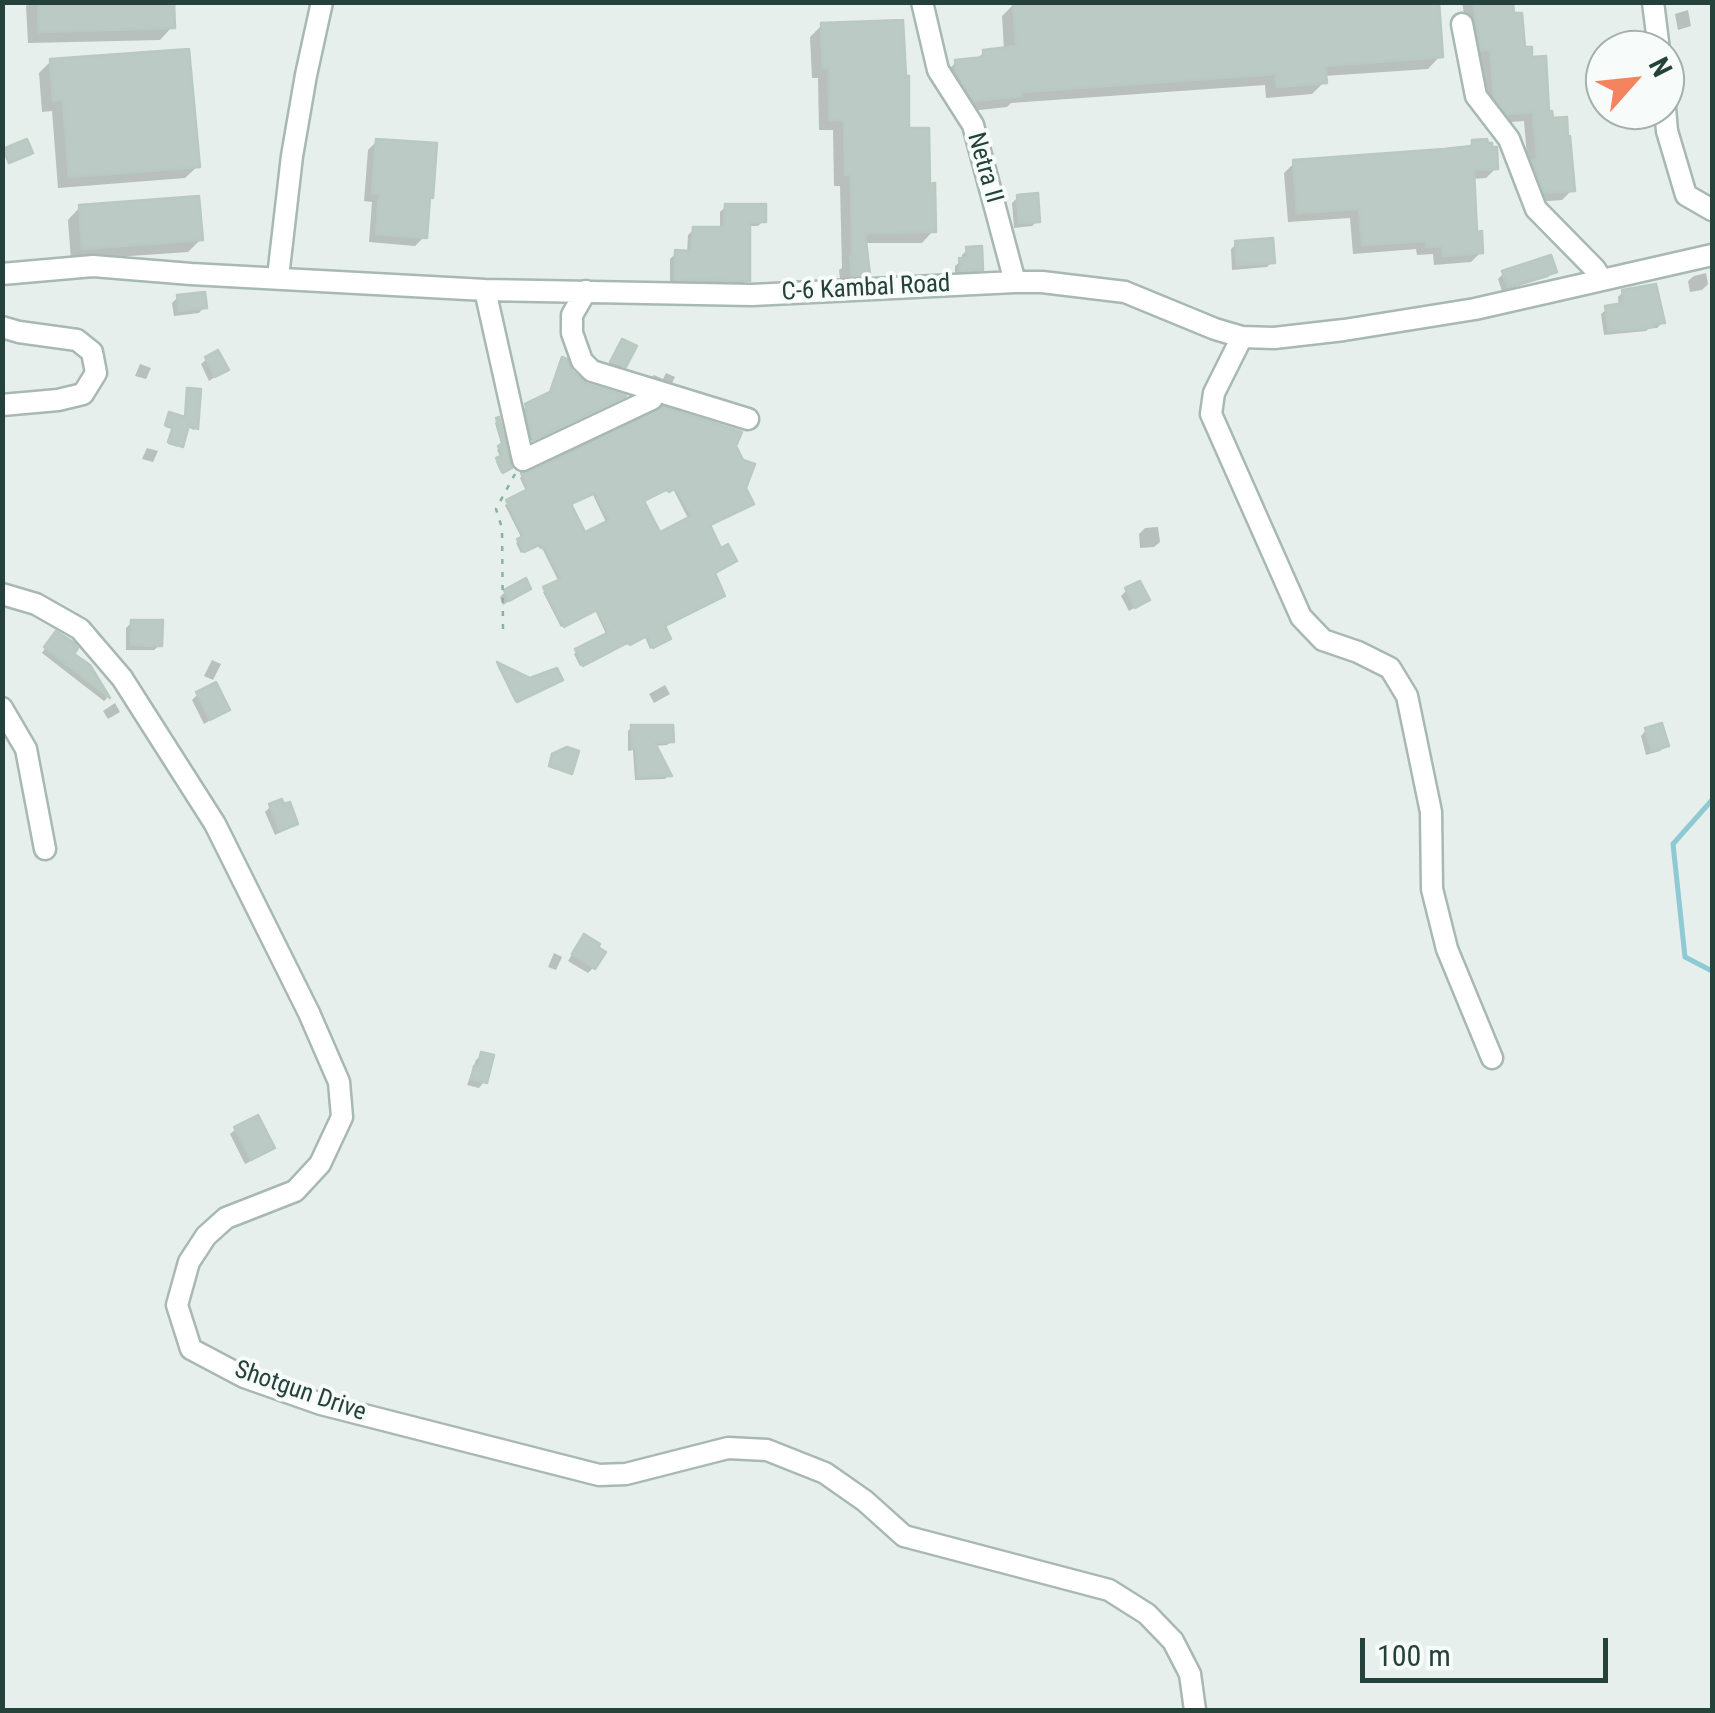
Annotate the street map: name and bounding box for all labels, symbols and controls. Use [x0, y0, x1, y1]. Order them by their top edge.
north arrow [1585, 30, 1685, 130]
text: N [1642, 52, 1679, 82]
street label: Netra II [960, 129, 1008, 207]
street label: C-6 Kambal Road [781, 270, 951, 308]
street label: Shotgun Drive [230, 1355, 370, 1429]
scale bar [1365, 1618, 1612, 1680]
text: 100 m [1377, 1638, 1451, 1673]

